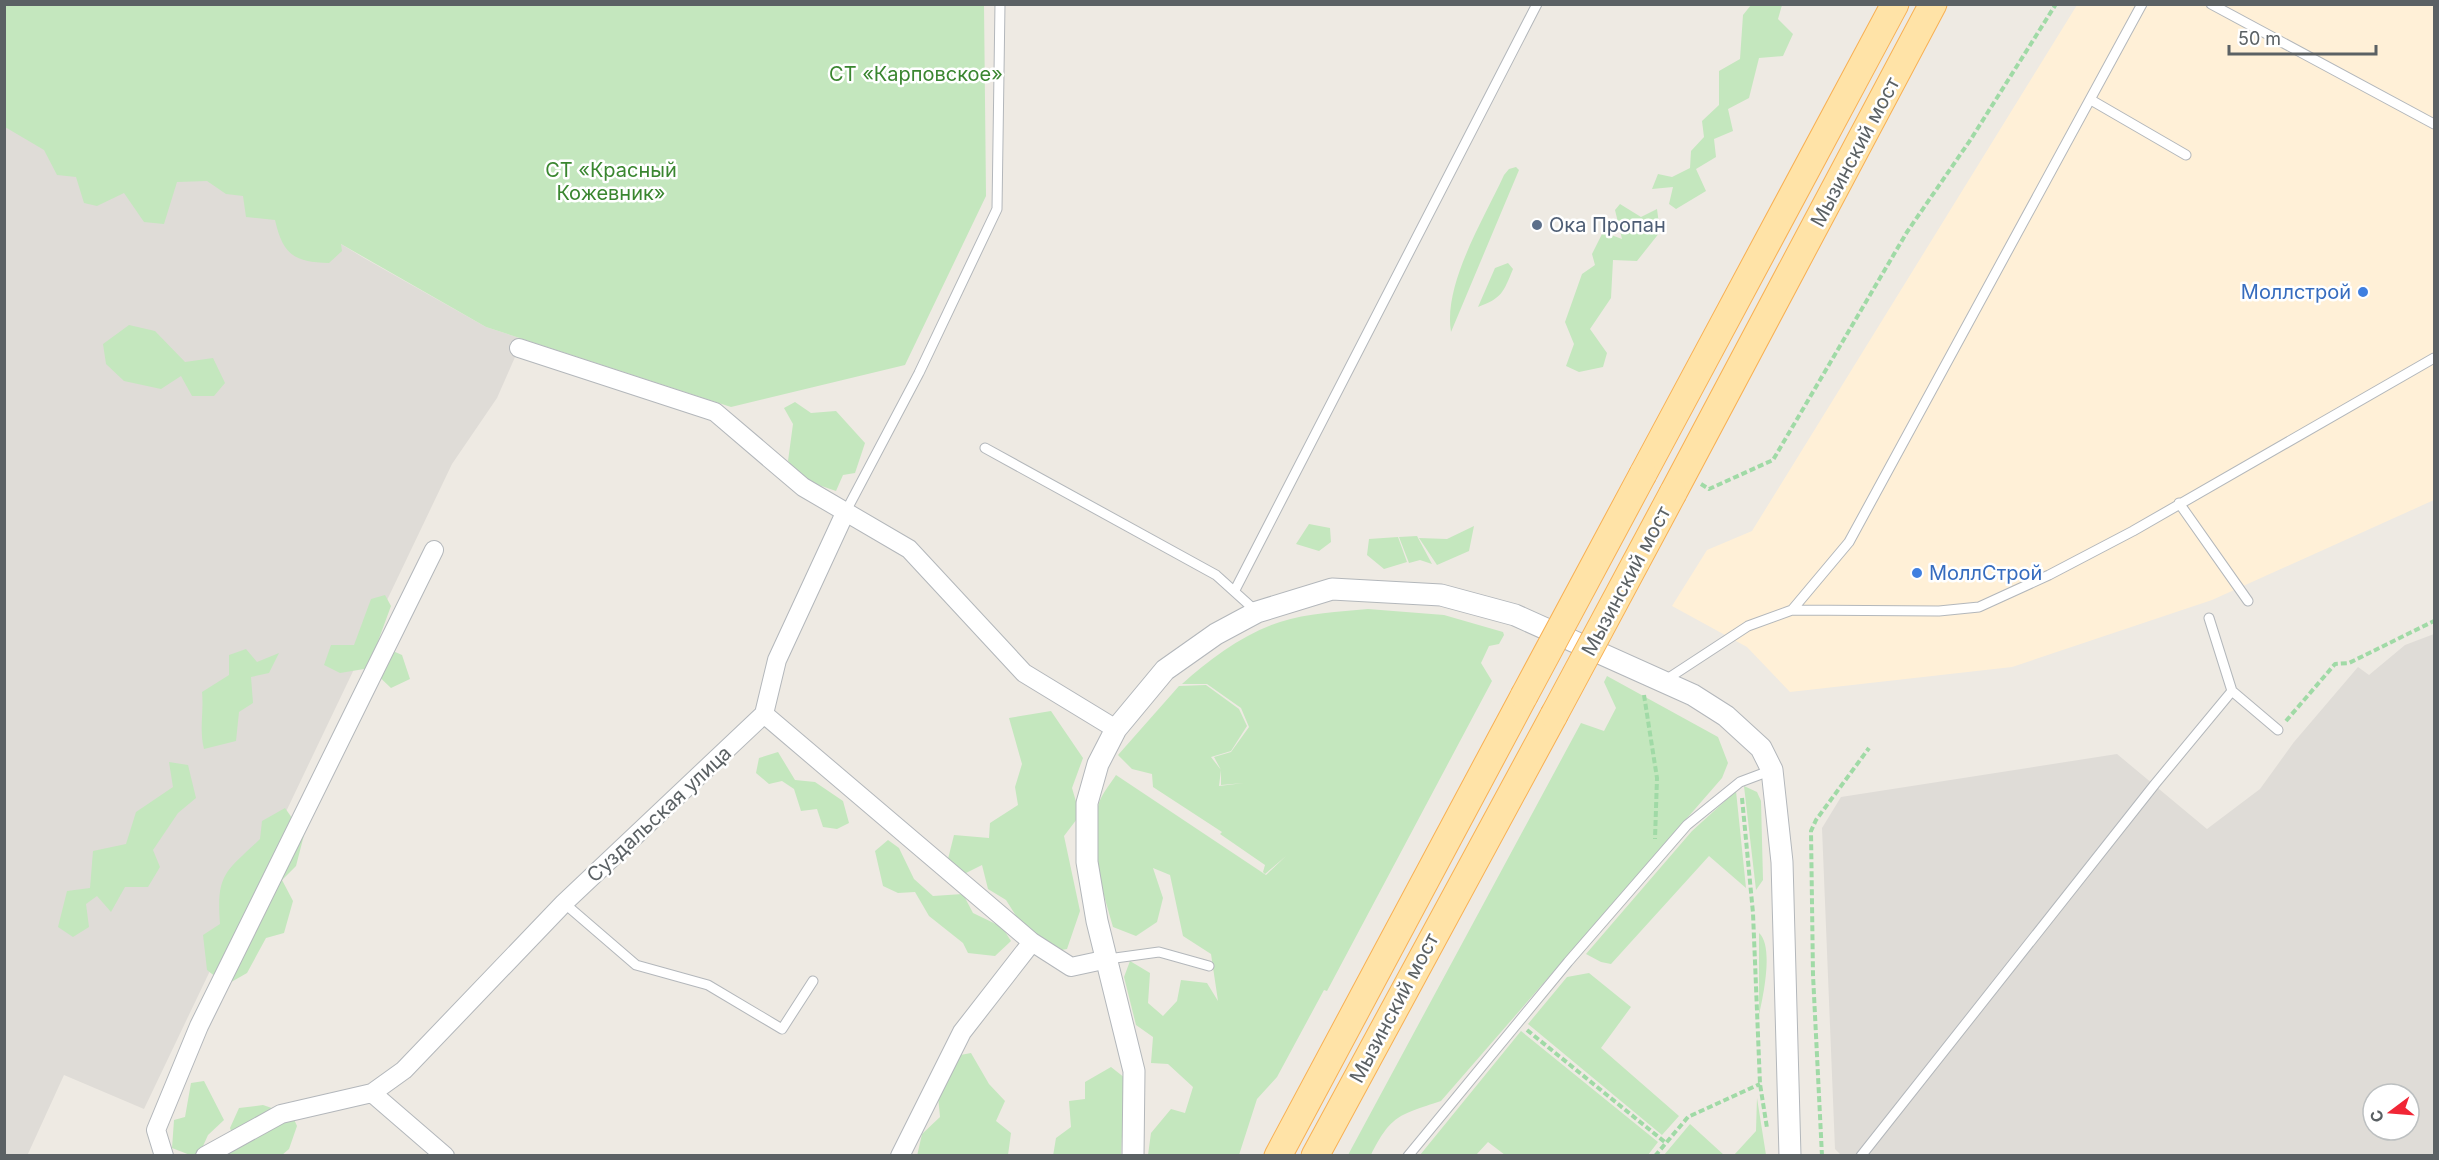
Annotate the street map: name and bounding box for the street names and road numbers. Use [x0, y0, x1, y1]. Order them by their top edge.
street label: Мызинский мост [1805, 72, 1905, 231]
street label: Мызинский мост [1576, 501, 1676, 660]
street label: Суздальская улица [582, 741, 736, 887]
street label: Мызинский мост [1344, 928, 1444, 1087]

